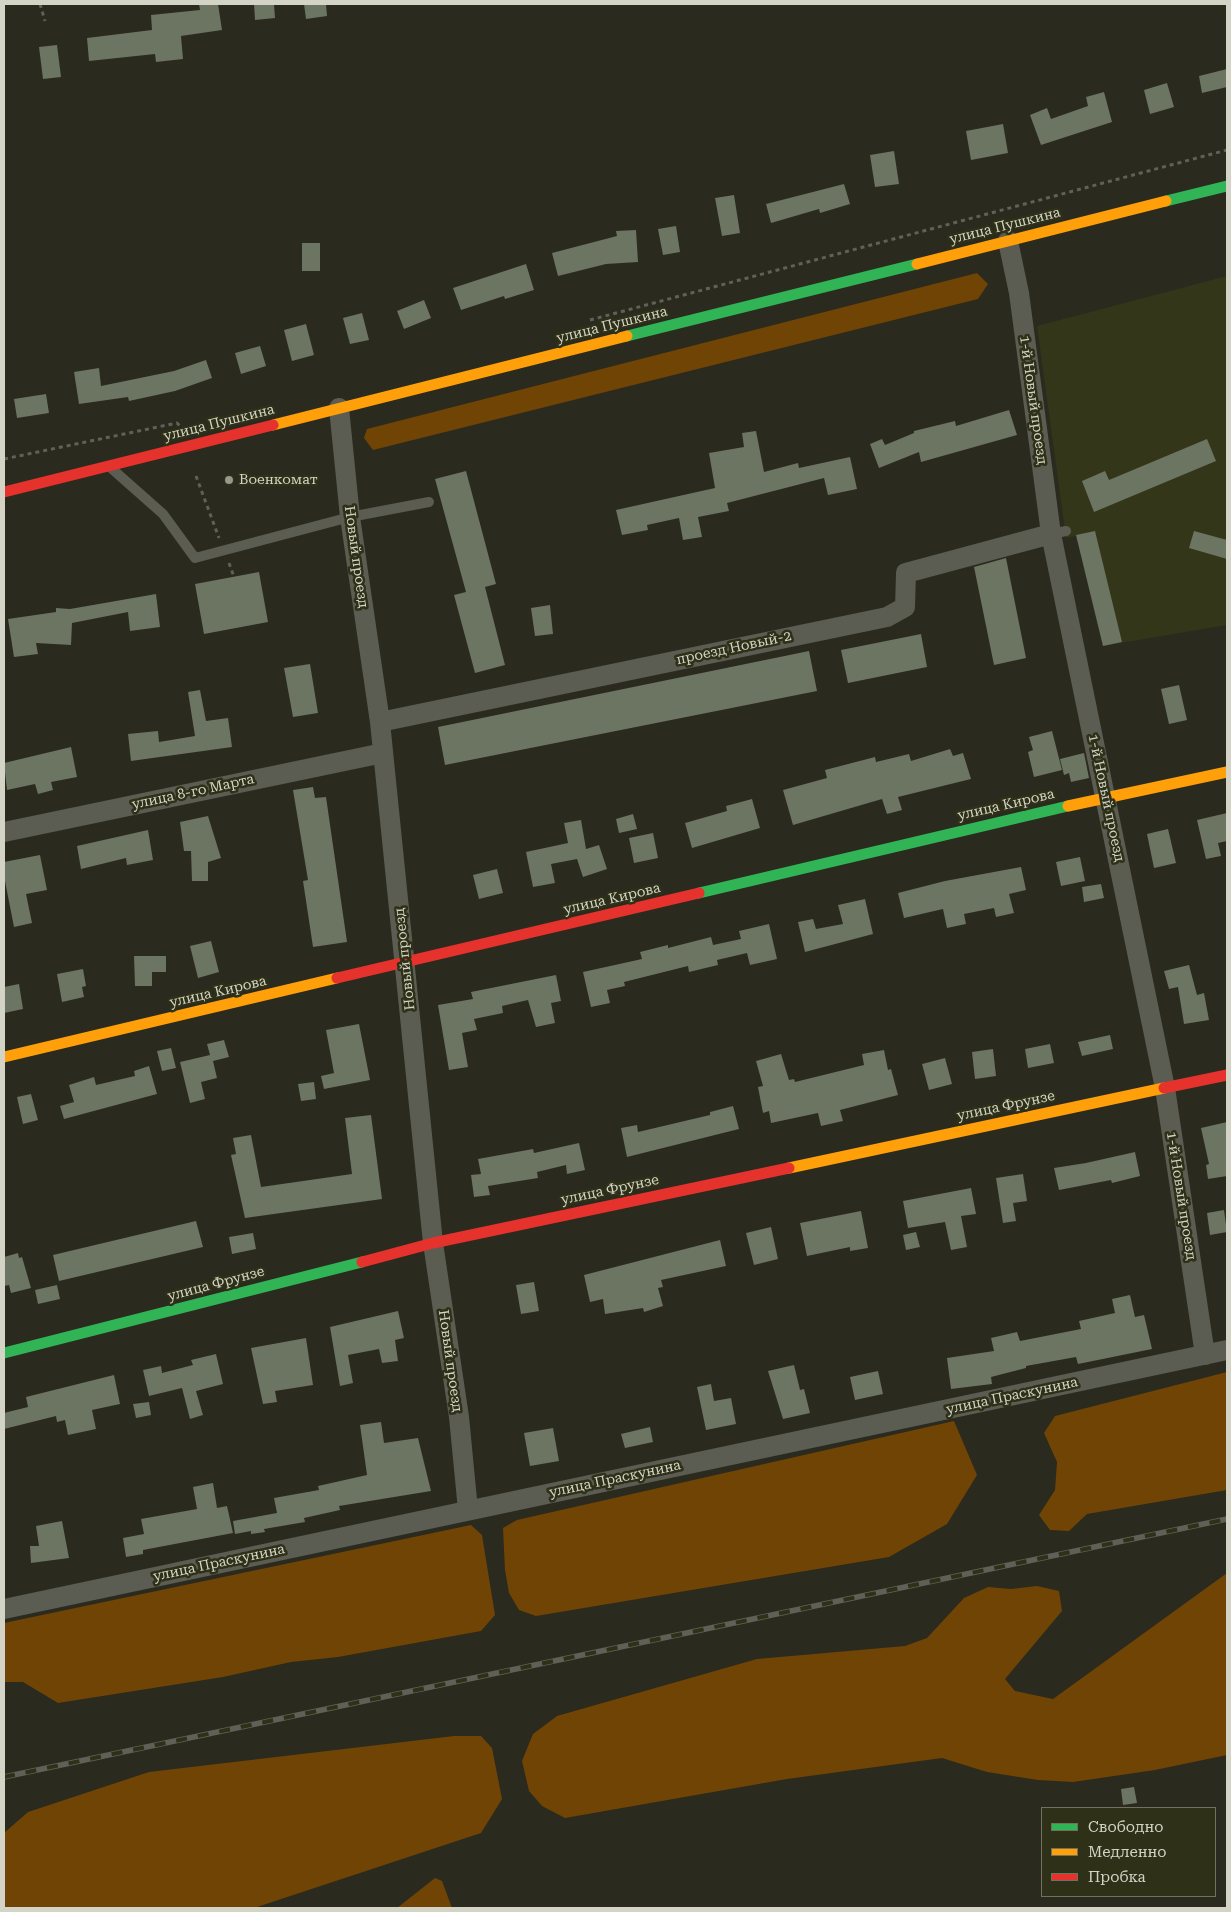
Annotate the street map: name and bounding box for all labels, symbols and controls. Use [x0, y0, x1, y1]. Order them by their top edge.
street label: улица Пушкина [948, 204, 1062, 248]
street label: улица Пушкина [555, 303, 669, 347]
street label: 1-й Новый проезд [1016, 334, 1050, 466]
street label: улица Пушкина [162, 401, 276, 445]
place label: Военкомат [239, 472, 318, 488]
marker: Военкомат [223, 474, 235, 486]
street label: Новый проезд [341, 505, 371, 609]
street label: проезд Новый-2 [675, 628, 793, 668]
street label: 1-й Новый проезд [1084, 733, 1128, 863]
street label: улица 8-го Марта [130, 771, 256, 813]
street label: улица Кирова [956, 786, 1056, 824]
street label: улица Кирова [562, 880, 662, 918]
street label: Новый проезд [391, 907, 419, 1011]
street label: улица Кирова [168, 973, 268, 1011]
street label: улица Фрунзе [955, 1087, 1057, 1125]
street label: 1-й Новый проезд [1163, 1131, 1199, 1261]
street label: улица Фрунзе [559, 1171, 661, 1209]
street label: улица Фрунзе [166, 1263, 266, 1305]
street label: Новый проезд [435, 1309, 465, 1413]
street label: улица Праскунина [945, 1374, 1079, 1418]
street label: улица Праскунина [548, 1457, 682, 1501]
street label: улица Праскунина [152, 1541, 286, 1585]
legend [1041, 1807, 1216, 1897]
text: Свободно [1088, 1818, 1163, 1836]
text: Медленно [1088, 1843, 1167, 1861]
text: Пробка [1088, 1868, 1146, 1886]

